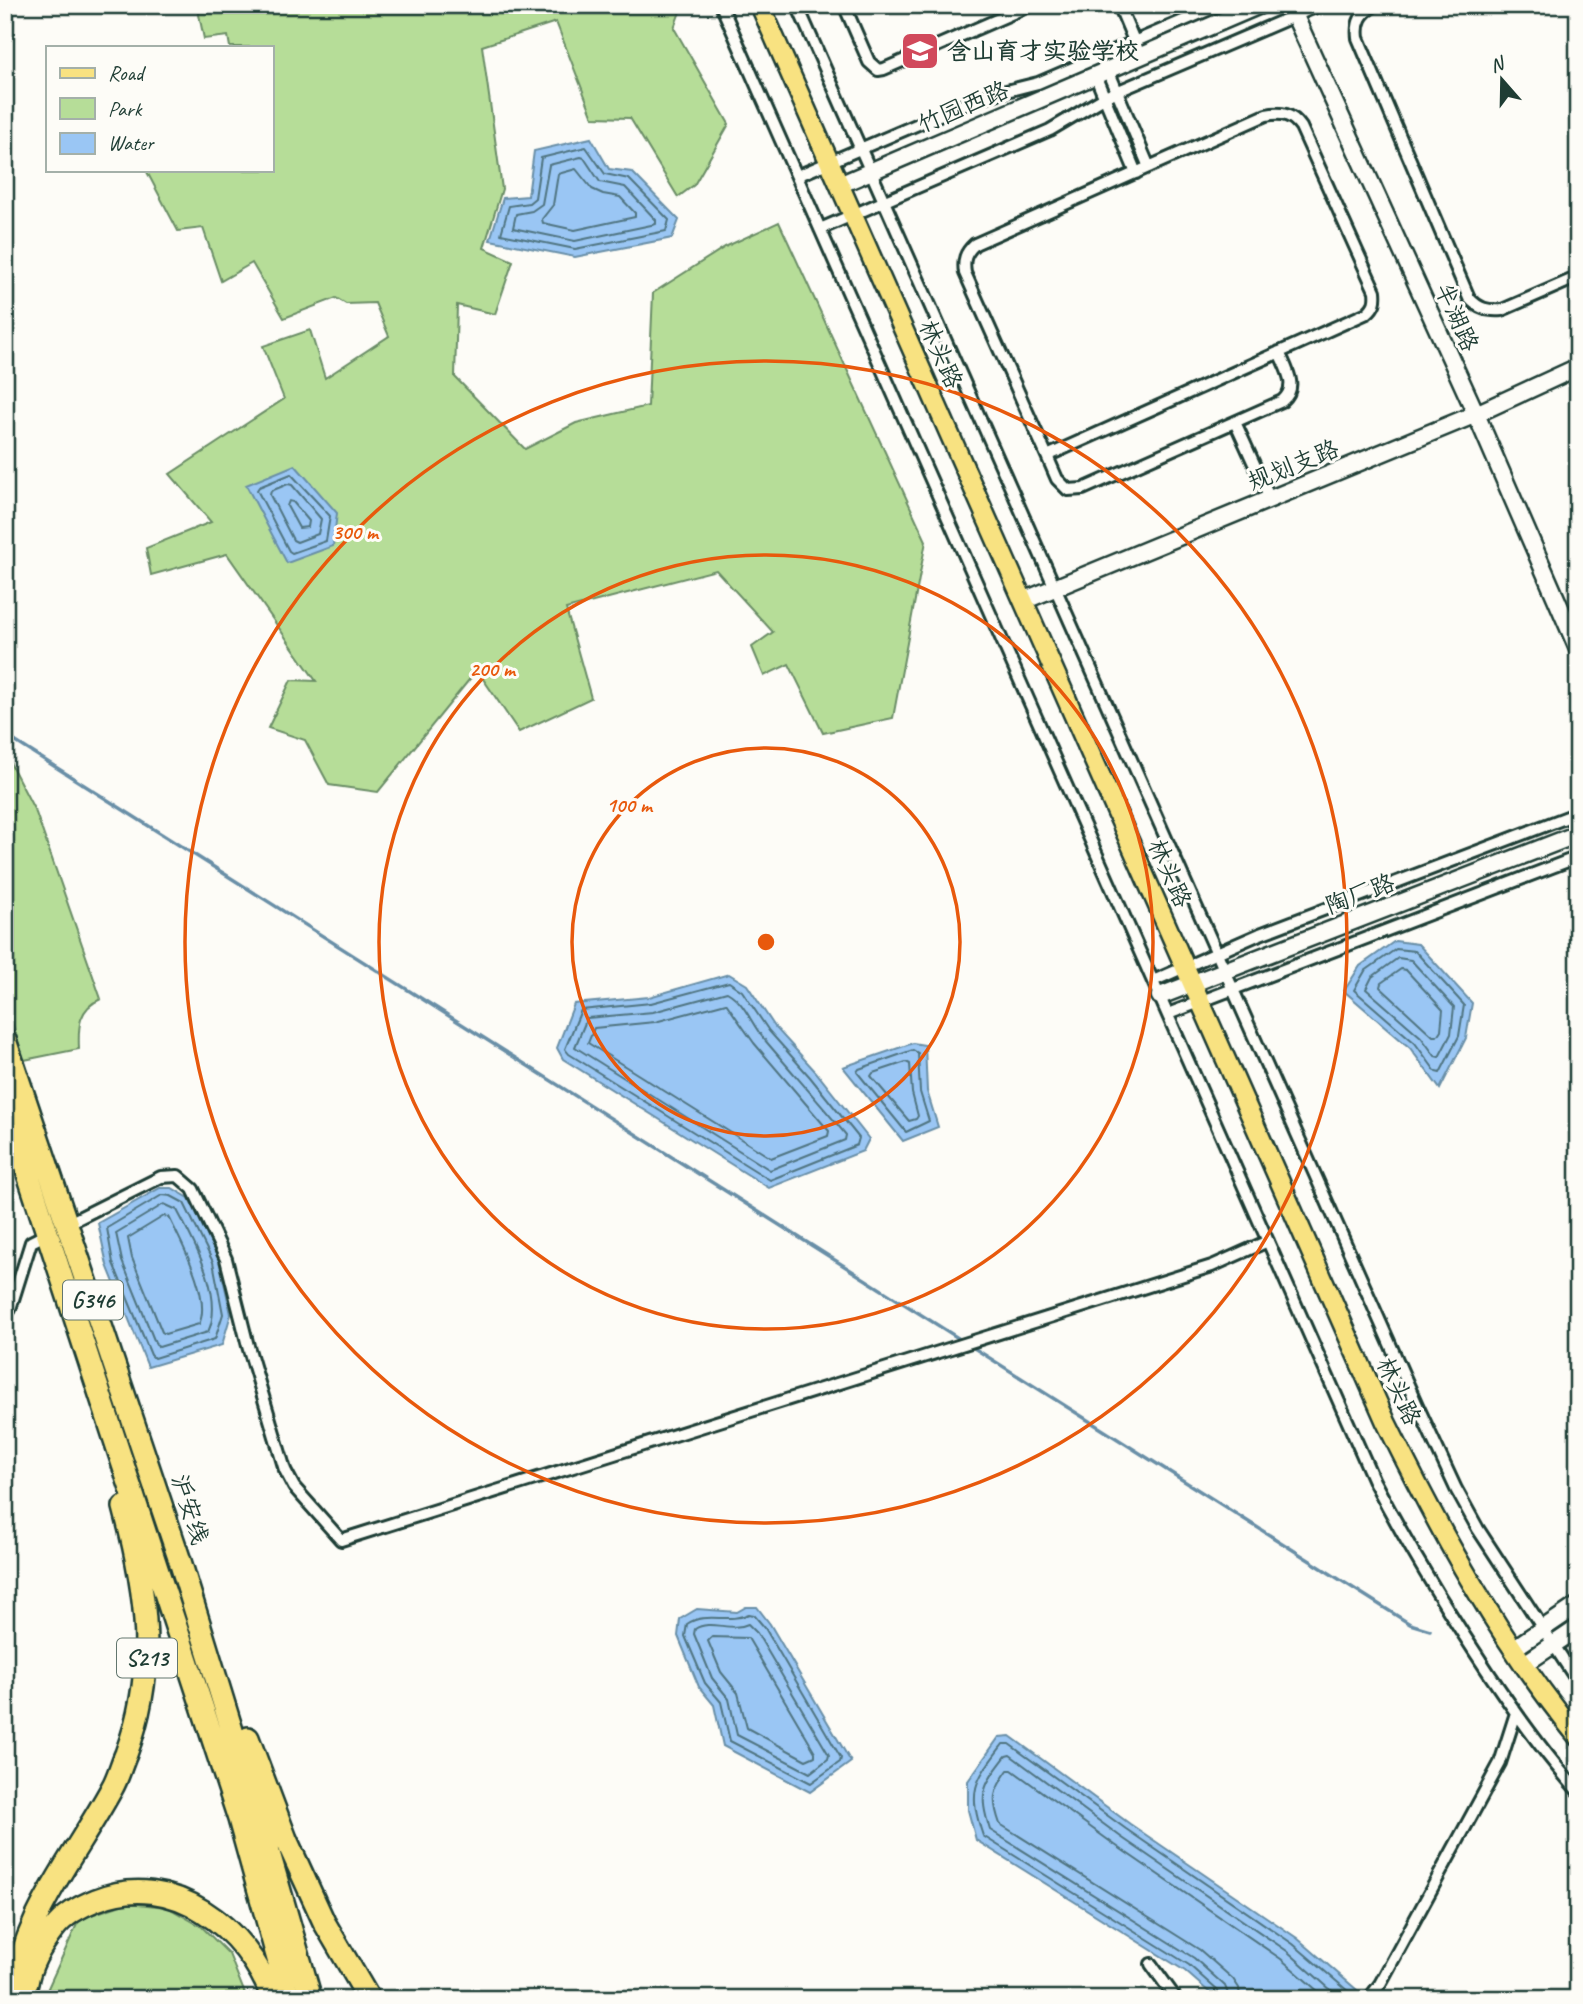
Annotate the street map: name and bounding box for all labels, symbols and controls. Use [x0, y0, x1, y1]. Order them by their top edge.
school or university icon: 含山育才实验学校 [899, 30, 941, 72]
place label: 含山育才实验学校 [947, 36, 1139, 66]
legend [46, 46, 273, 172]
north arrow [1468, 46, 1538, 116]
text: N [1487, 51, 1509, 78]
text: Road [108, 60, 147, 86]
street label: 竹园西路 [913, 74, 1013, 140]
text: Park [108, 96, 143, 122]
text: Water [108, 130, 155, 156]
street label: 半湖路 [1429, 278, 1485, 356]
street label: 林头路 [913, 315, 969, 393]
street label: 规划支路 [1243, 433, 1343, 497]
text: 300 m [332, 519, 380, 545]
text: 200 m [469, 656, 517, 682]
text: 100 m [606, 792, 654, 818]
street label: 林头路 [1142, 834, 1198, 912]
street label: 陶厂路 [1321, 867, 1399, 921]
centre of rings [754, 930, 778, 954]
road number: G346 [63, 1280, 123, 1320]
street label: 林头路 [1370, 1352, 1428, 1430]
street label: 沪安线 [165, 1470, 215, 1548]
road number: S213 [117, 1638, 177, 1678]

